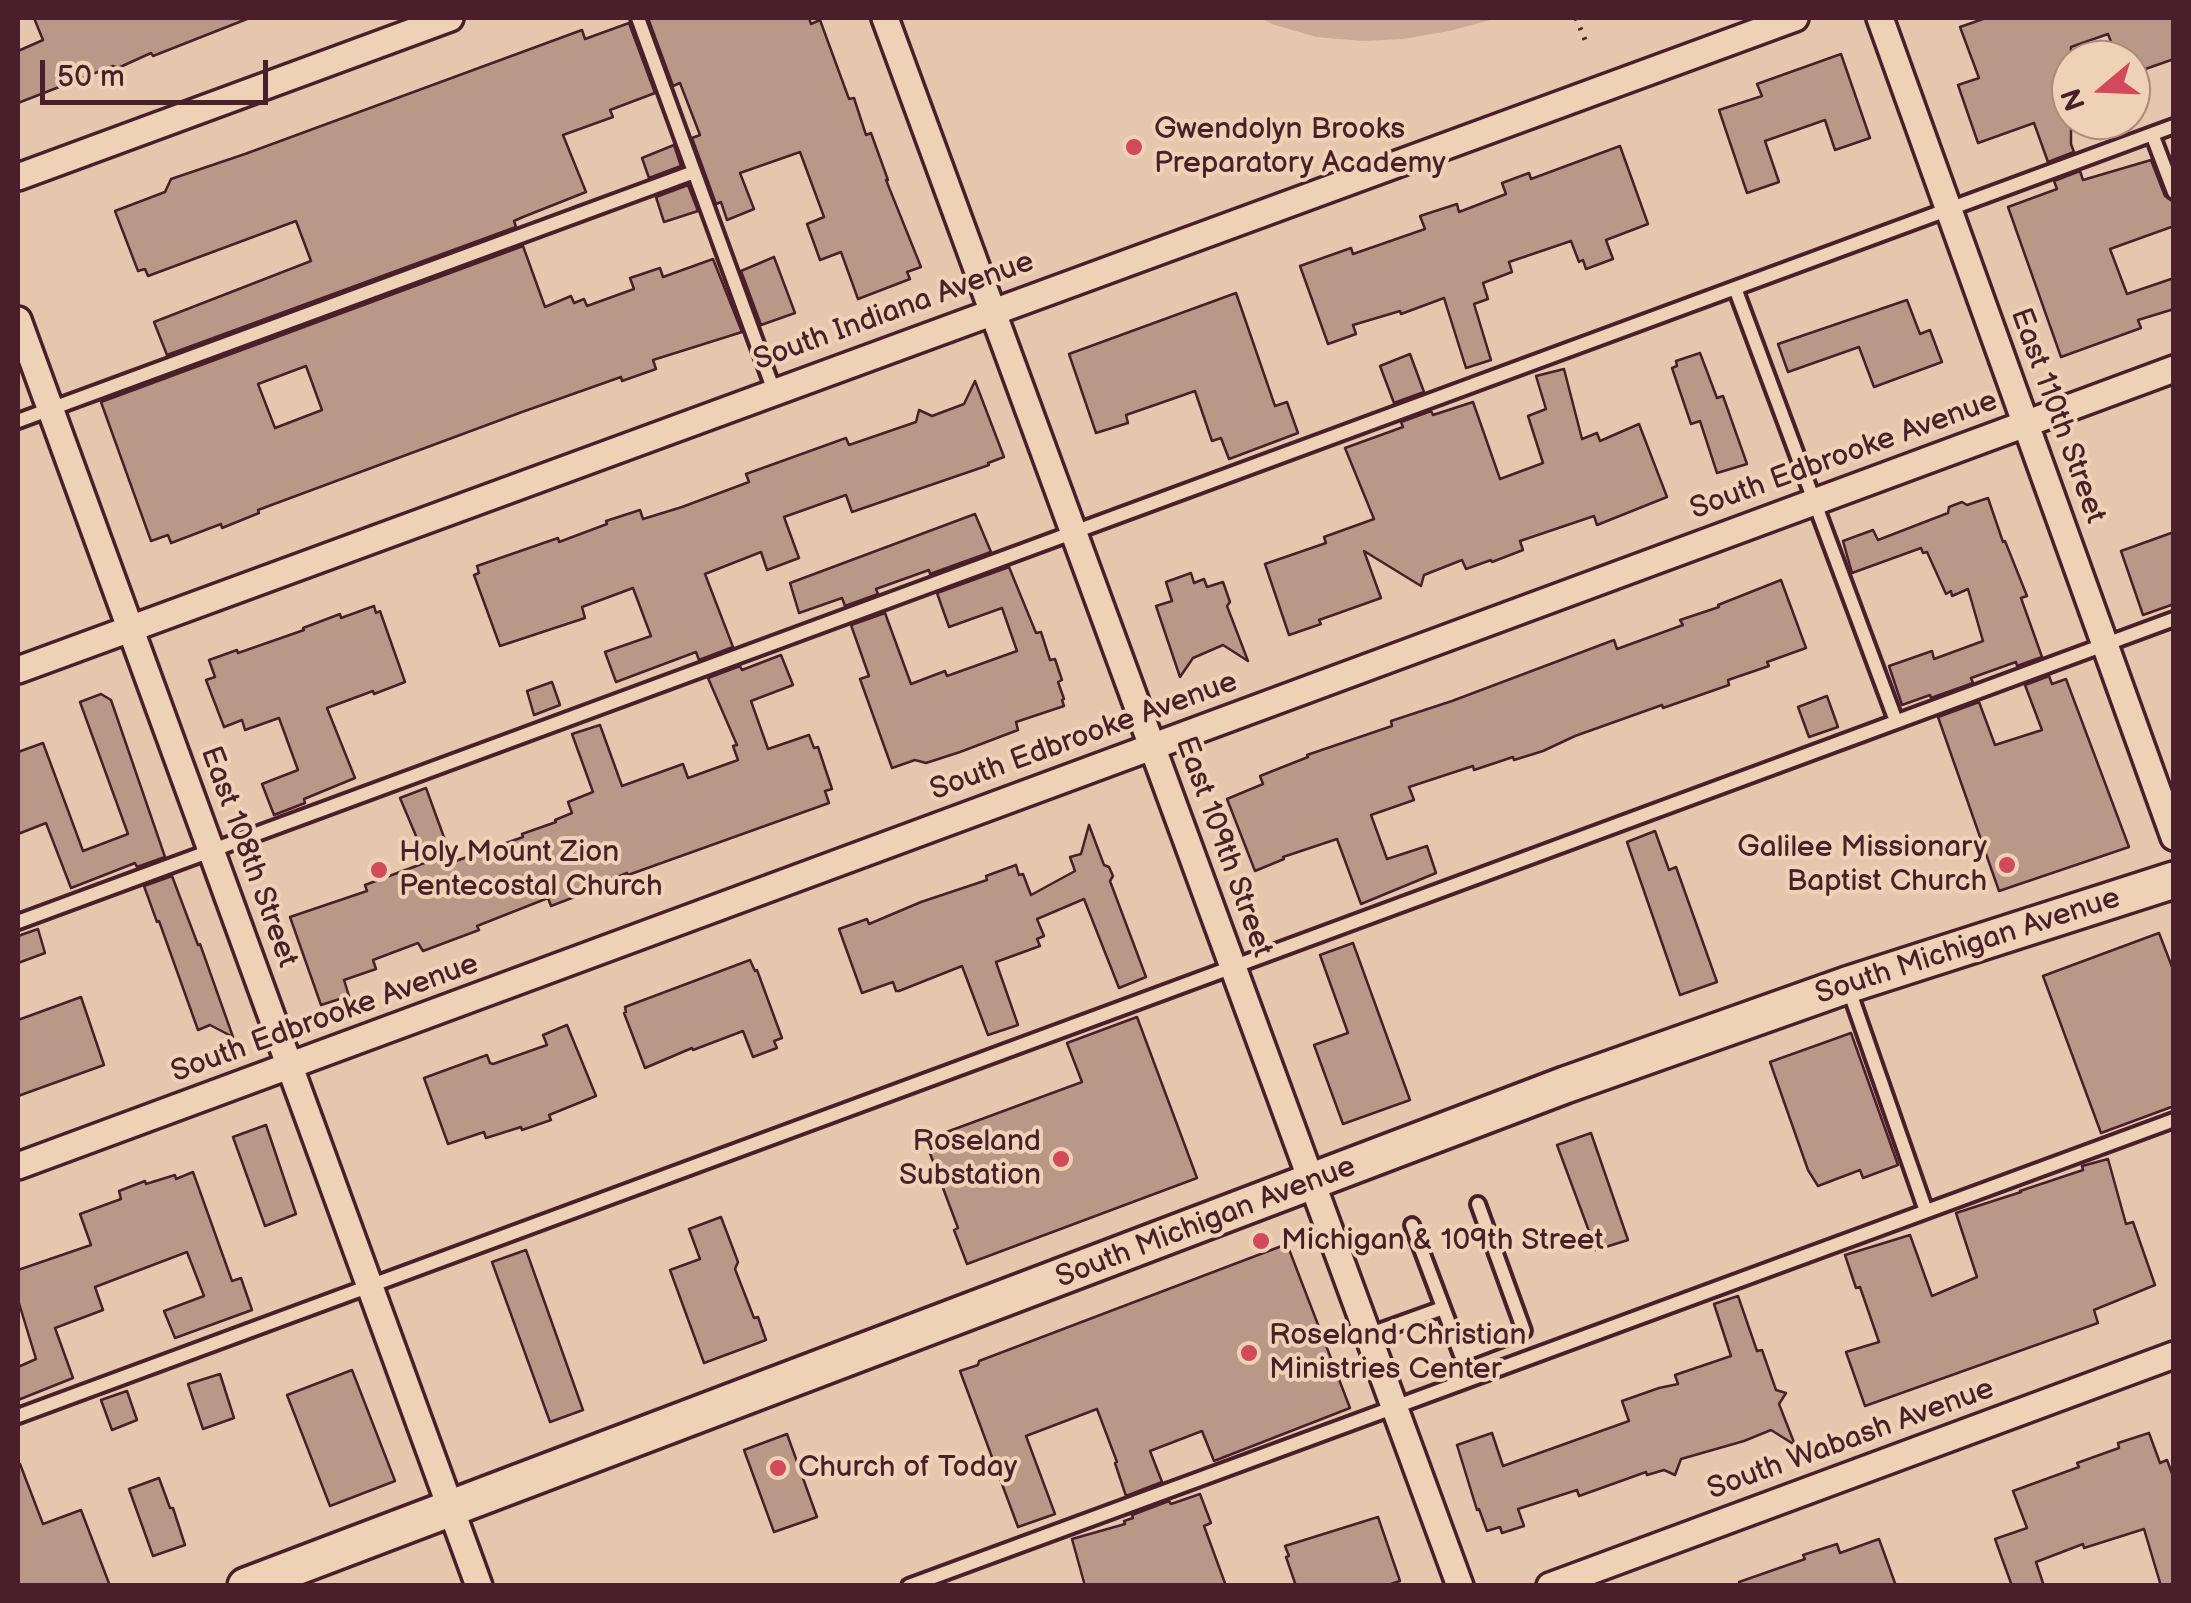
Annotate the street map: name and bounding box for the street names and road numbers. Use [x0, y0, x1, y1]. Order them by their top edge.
street label: South Indiana Avenue [749, 245, 1039, 379]
street label: East 110th Street [2001, 304, 2113, 528]
street label: South Edbrooke Avenue [1685, 384, 2003, 528]
street label: South Edbrooke Avenue [925, 665, 1243, 809]
street label: East 109th Street [1166, 732, 1280, 962]
street label: East 108th Street [191, 742, 305, 972]
street label: South Michigan Avenue [1811, 881, 2125, 1013]
street label: South Edbrooke Avenue [166, 947, 484, 1091]
street label: South Michigan Avenue [1051, 1149, 1361, 1297]
street label: South Wabash Avenue [1703, 1371, 1999, 1509]

